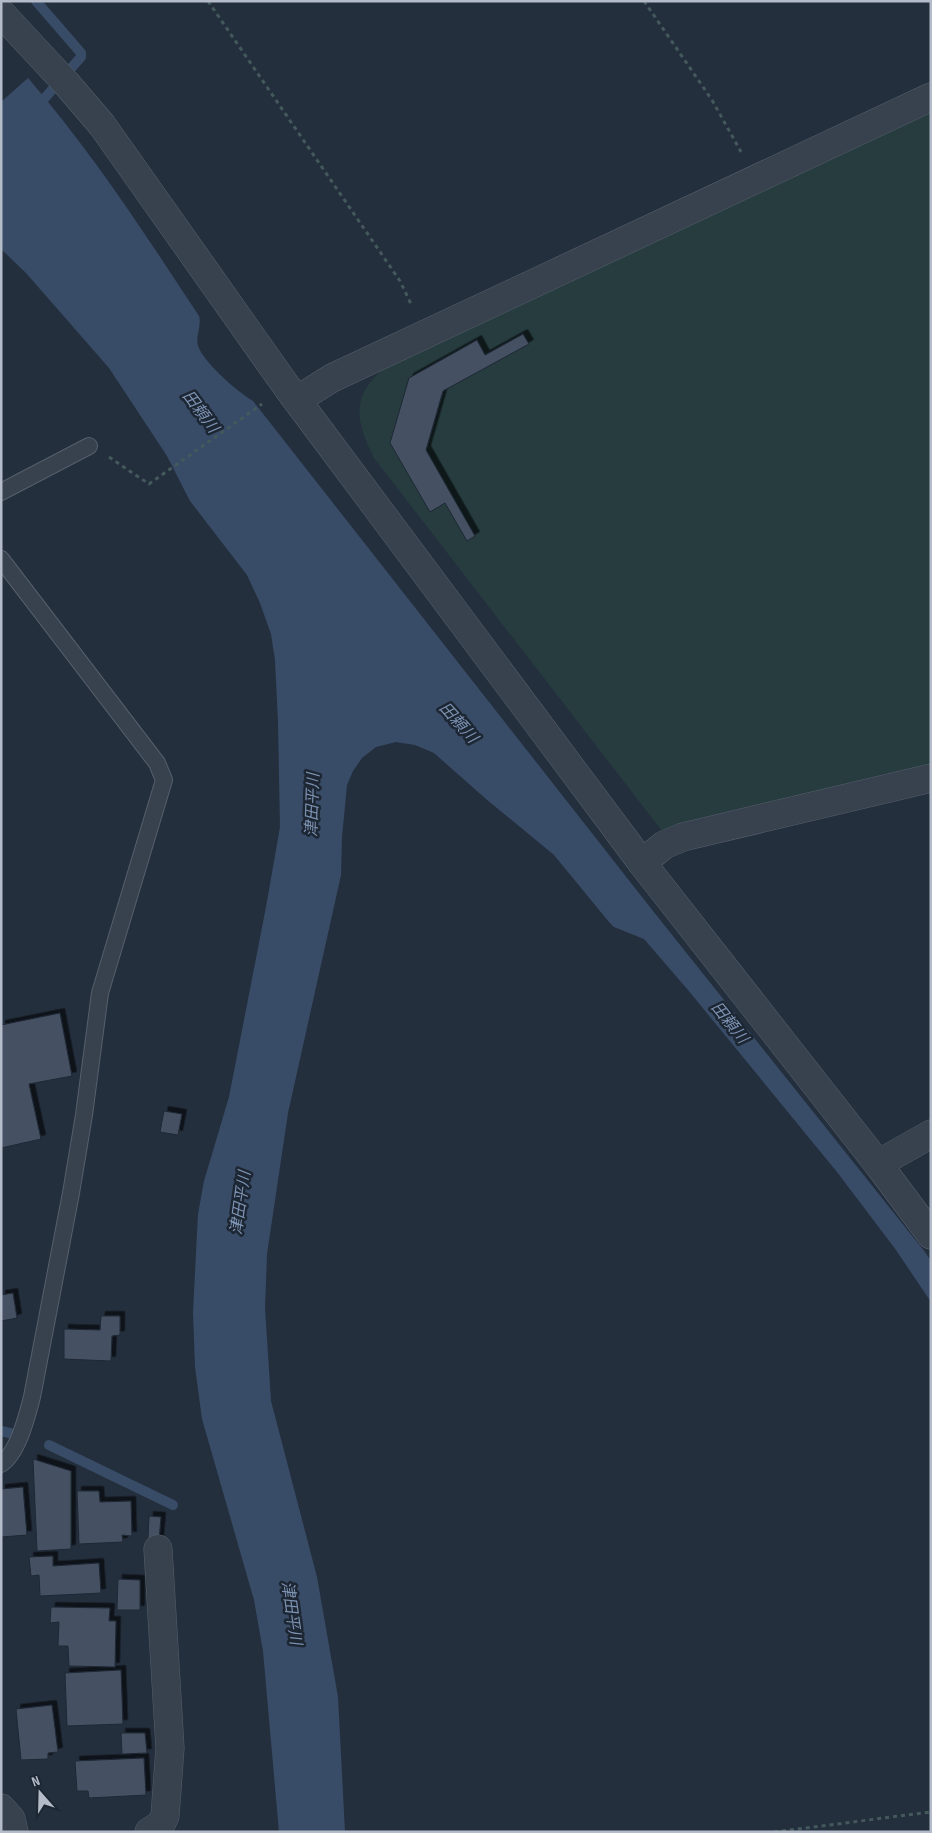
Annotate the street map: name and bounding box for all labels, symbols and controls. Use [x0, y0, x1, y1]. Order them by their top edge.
water label: 田頼川 [178, 387, 223, 438]
water label: 田頼川 [435, 699, 482, 749]
water label: 津田平川 [302, 771, 324, 837]
water label: 田頼川 [707, 998, 753, 1049]
water label: 津田平川 [227, 1168, 255, 1236]
water label: 津田平川 [277, 1580, 305, 1648]
north arrow [15, 1768, 65, 1818]
text: N [29, 1772, 42, 1791]

